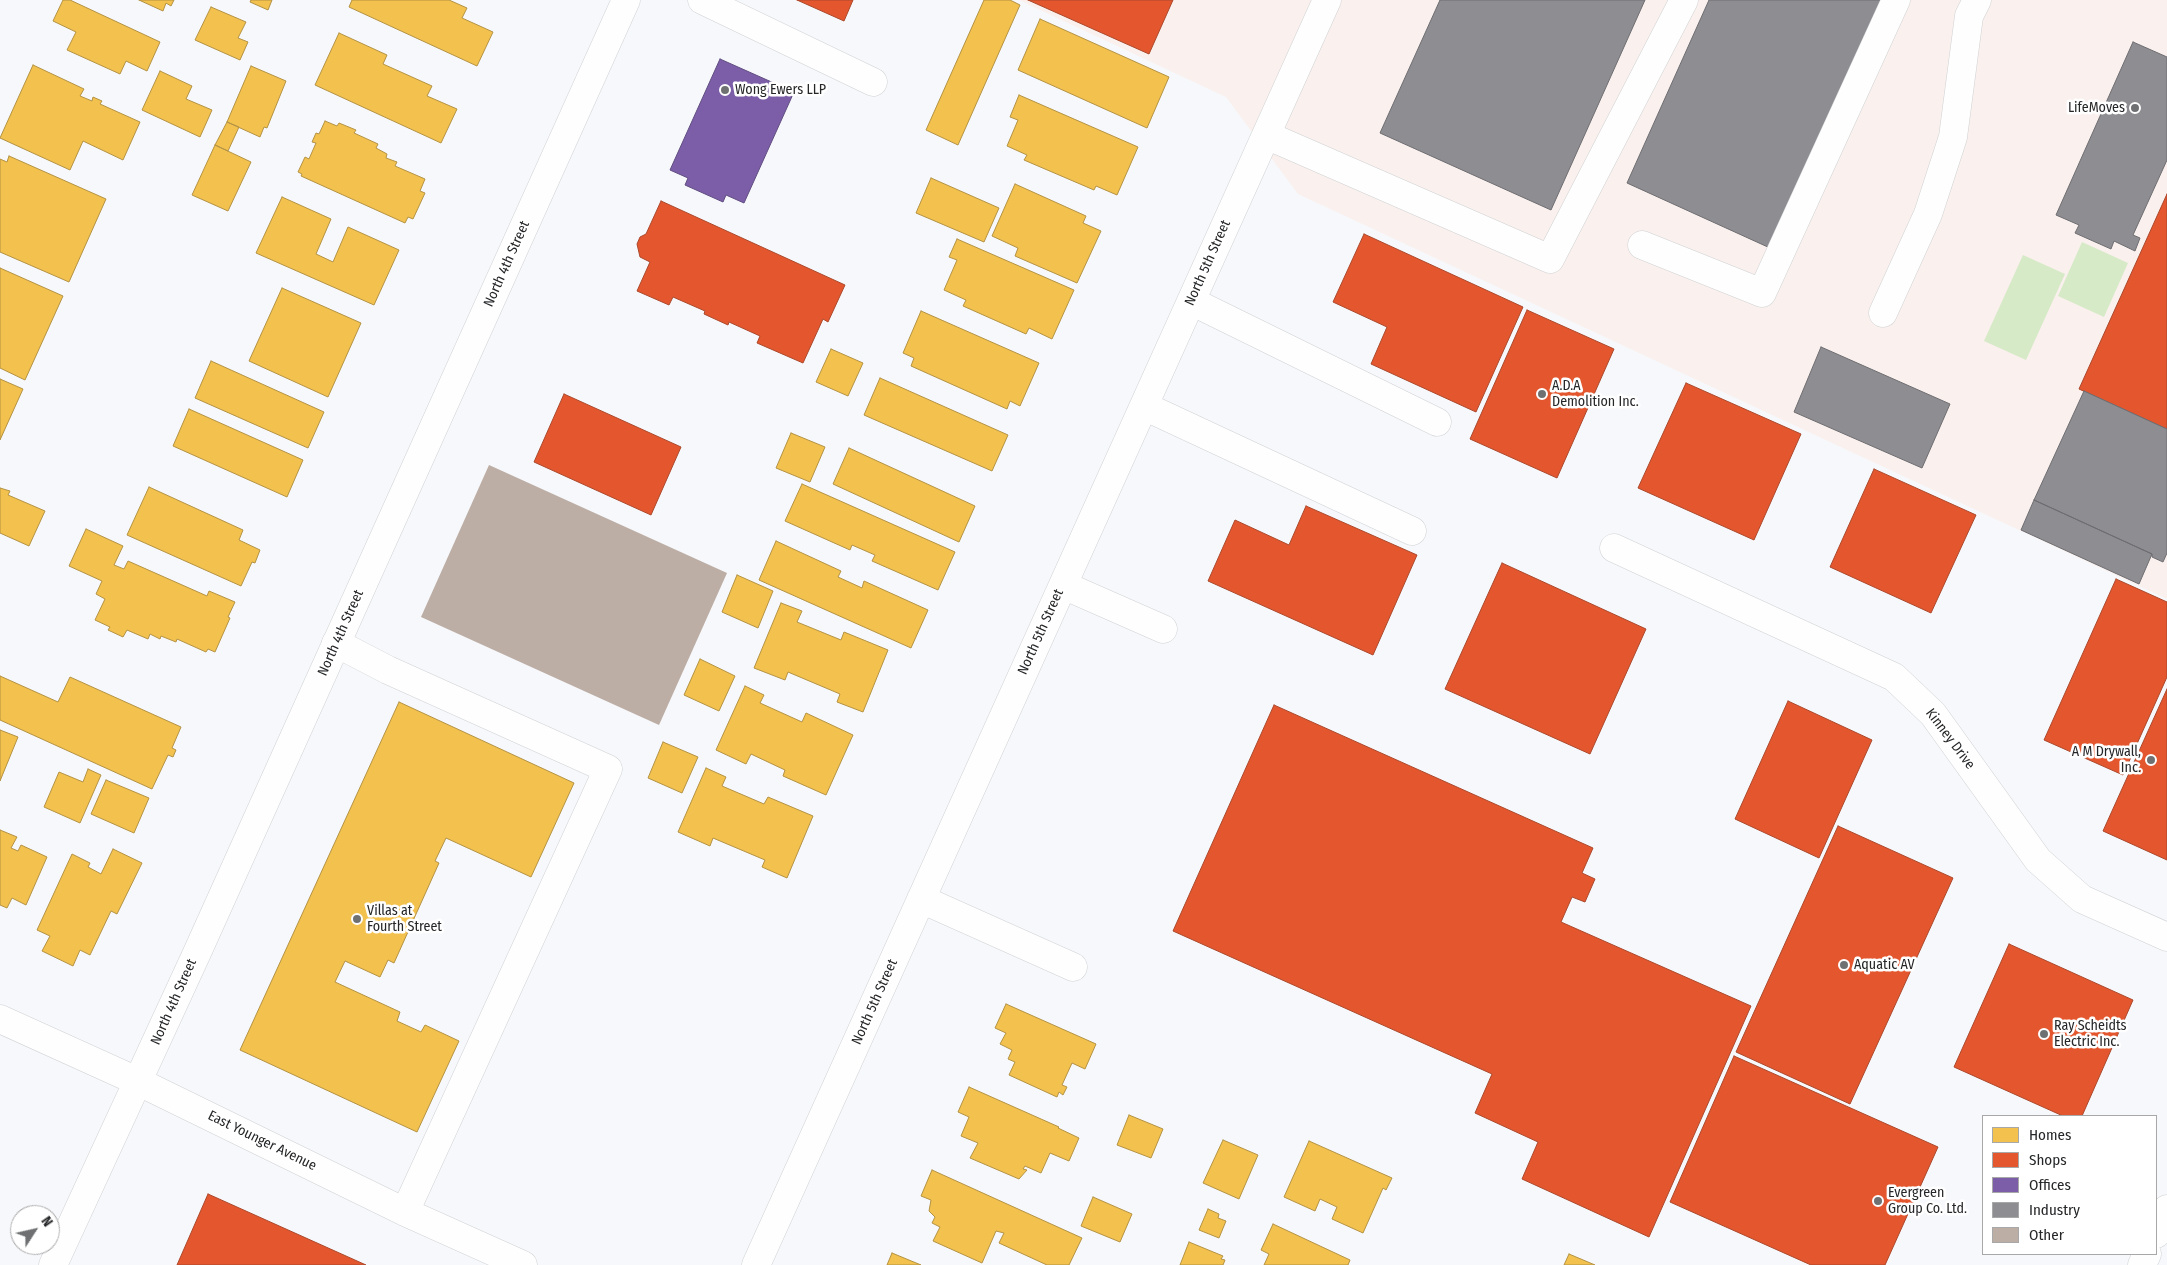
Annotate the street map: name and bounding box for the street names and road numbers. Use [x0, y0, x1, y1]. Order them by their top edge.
street label: North 4th Street [481, 218, 533, 310]
street label: North 5th Street [1182, 218, 1234, 308]
street label: North 4th Street [315, 587, 367, 679]
street label: North 5th Street [1015, 587, 1067, 677]
street label: Kinney Drive [1922, 705, 1978, 773]
street label: North 4th Street [148, 956, 200, 1048]
street label: North 5th Street [849, 957, 901, 1047]
street label: East Younger Avenue [205, 1107, 319, 1175]

